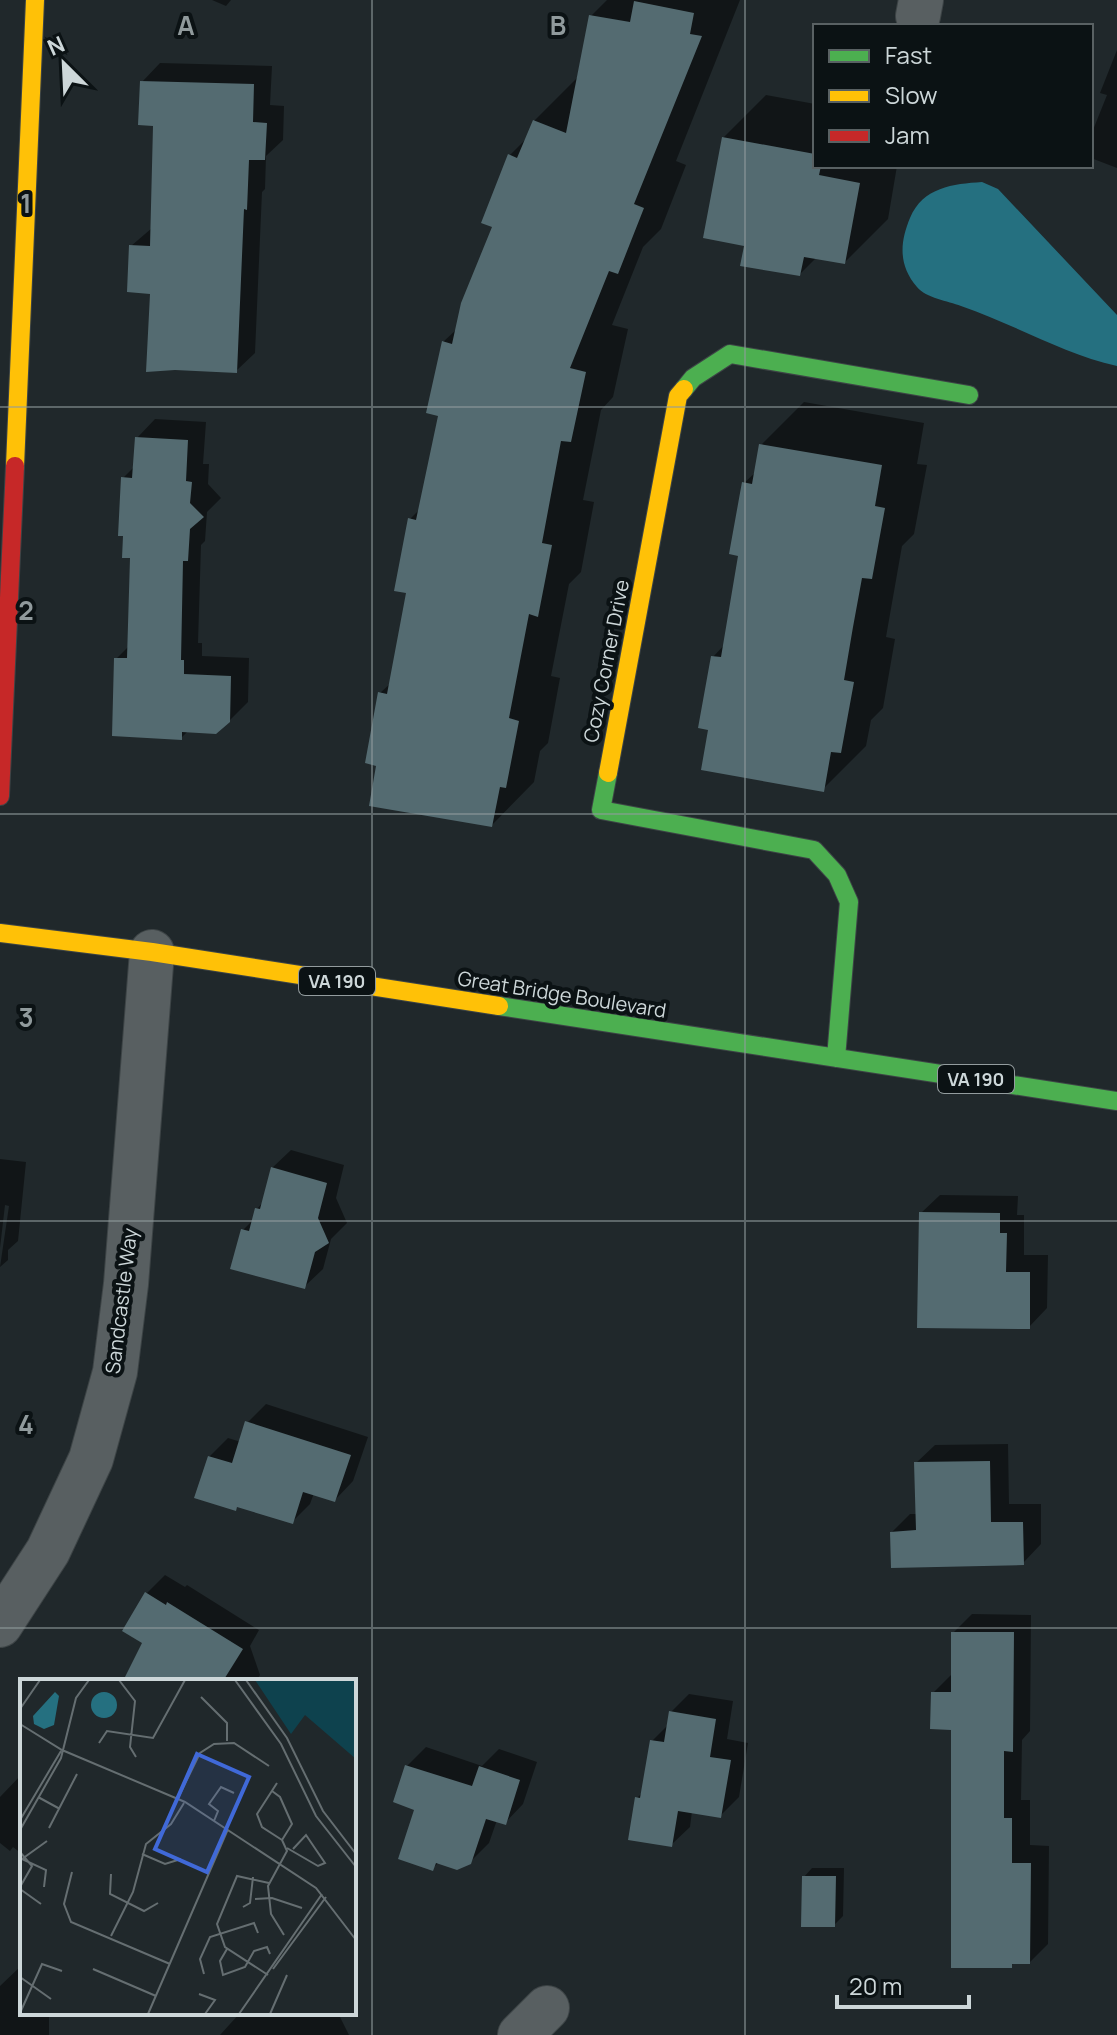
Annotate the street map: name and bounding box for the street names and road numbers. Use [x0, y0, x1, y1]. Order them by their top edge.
street label: Cozy Corner Drive [577, 577, 635, 745]
street label: Great Bridge Boulevard [456, 964, 668, 1024]
road number: VA 190 [299, 967, 375, 995]
road number: VA 190 [938, 1065, 1014, 1093]
street label: Sandcastle Way [99, 1226, 143, 1376]

